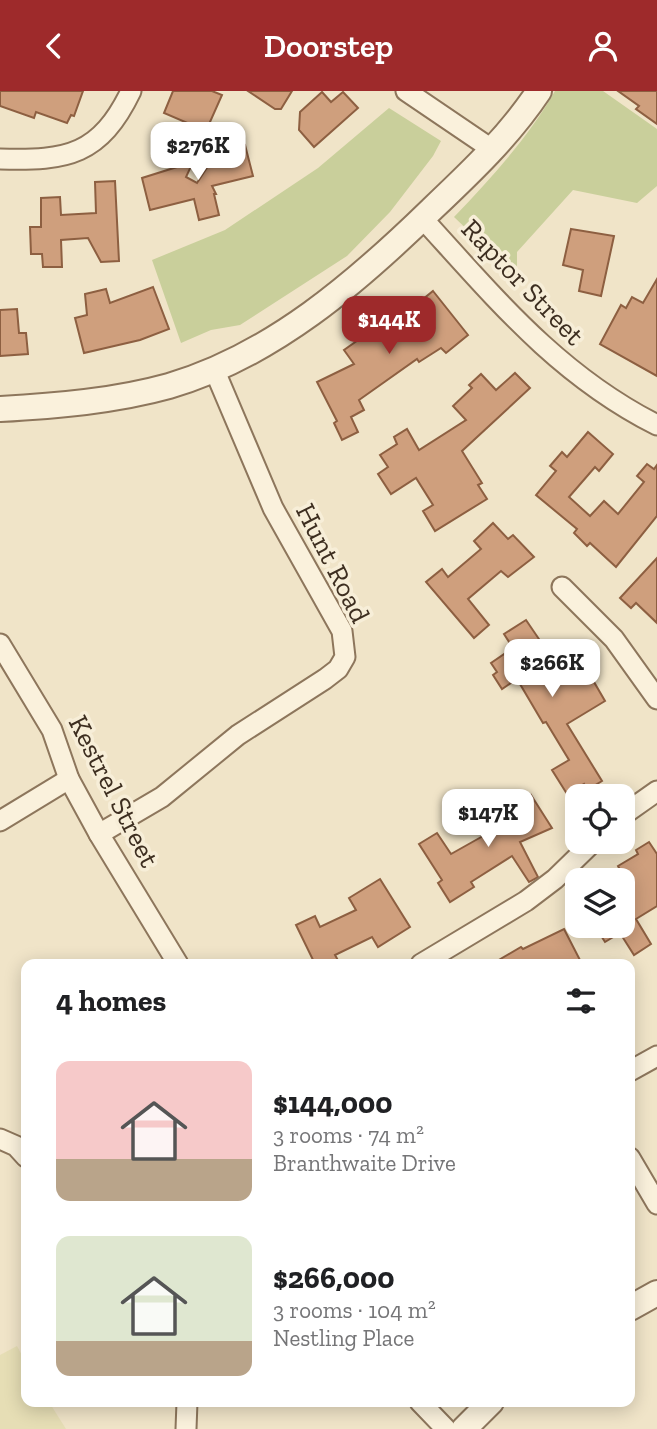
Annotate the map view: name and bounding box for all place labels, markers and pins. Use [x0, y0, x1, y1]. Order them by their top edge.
pin: $276K [149, 123, 247, 182]
pin: $144K [340, 296, 438, 356]
pin: $266K [503, 639, 601, 699]
pin: $147K [439, 789, 537, 849]

